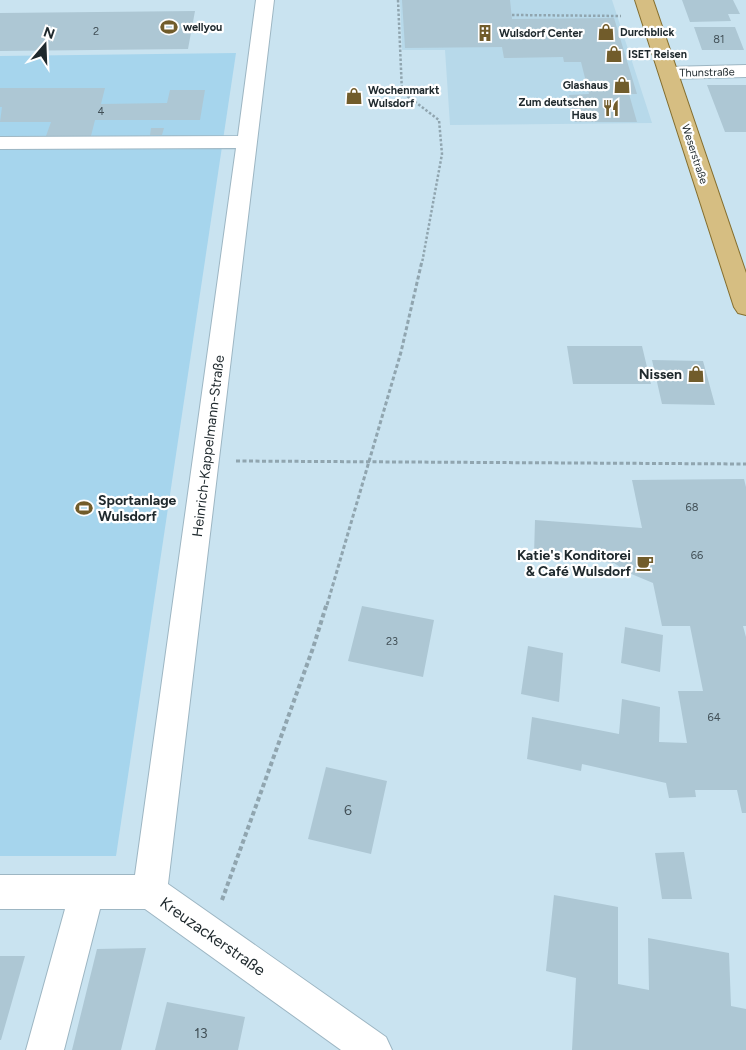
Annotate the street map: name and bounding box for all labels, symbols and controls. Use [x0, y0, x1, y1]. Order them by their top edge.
sports icon: wellyou [159, 17, 179, 37]
north arrow [20, 20, 70, 70]
place label: wellyou [183, 21, 222, 34]
shop icon: Durchblick [596, 22, 616, 42]
text: N [41, 23, 57, 43]
building icon: Wulsdorf Center [475, 23, 495, 43]
house number: 2 [93, 25, 99, 38]
place label: Durchblick [620, 26, 675, 39]
place label: Wulsdorf Center [499, 27, 584, 40]
house number: 81 [713, 33, 725, 46]
shop icon: ISET Reisen [604, 44, 624, 64]
place label: ISET Reisen [628, 48, 687, 61]
street label: Thunstraße [679, 66, 735, 79]
shop icon: Glashaus [612, 75, 632, 95]
place label: Glashaus [563, 79, 608, 92]
place label: Wochenmarkt Wulsdorf [368, 84, 440, 110]
shop icon: Wochenmarkt Wulsdorf [344, 86, 364, 106]
place label: Zum deutschen Haus [519, 96, 597, 122]
restaurant icon: Zum deutschen Haus [601, 98, 621, 118]
house number: 4 [98, 105, 105, 118]
street label: Weserstraße [679, 123, 710, 186]
street label: Heinrich-Kappelmann-Straße [189, 354, 228, 538]
shop icon: Nissen [686, 364, 706, 384]
place label: Nissen [639, 366, 682, 383]
place label: Sportanlage Wulsdorf [98, 492, 177, 525]
sports icon: Sportanlage Wulsdorf [74, 498, 94, 518]
house number: 68 [686, 501, 699, 514]
place label: Katie's Konditorei & Café Wulsdorf [517, 547, 631, 580]
house number: 66 [691, 549, 703, 562]
cafe icon: Katie's Konditorei & Café Wulsdorf [635, 553, 655, 573]
house number: 23 [386, 635, 398, 648]
house number: 64 [707, 711, 721, 724]
house number: 6 [344, 802, 352, 819]
street label: Kreuzackerstraße [156, 893, 269, 980]
house number: 13 [194, 1025, 208, 1042]

